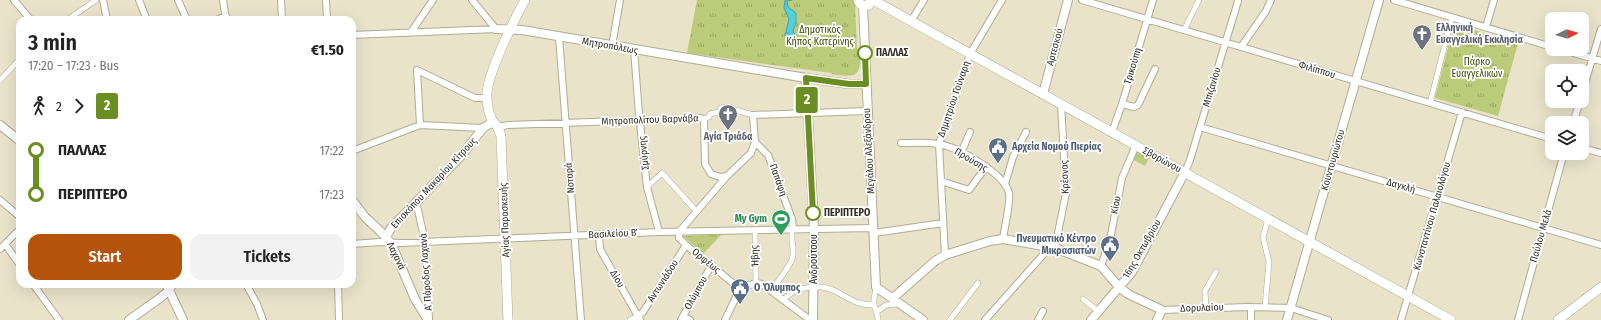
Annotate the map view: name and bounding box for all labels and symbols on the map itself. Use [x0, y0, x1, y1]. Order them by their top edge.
north arrow [1545, 12, 1589, 56]
place label: Ελληνική Ευαγγελική Εκκλησία [1436, 21, 1523, 46]
park label: Δημοτικός Κήπος Κατερίνης [786, 23, 855, 48]
church icon: Ελληνική Ευαγγελική Εκκλησία [1411, 23, 1433, 51]
street label: Αρτεσκού [1043, 27, 1066, 67]
street label: Μητροπόλεως [581, 34, 640, 57]
marker: ΠΑΛΛΑΣ [857, 45, 873, 61]
street label: Τρικούπη [1121, 46, 1144, 86]
place label: ΠΑΛΛΑΣ [876, 47, 909, 59]
park label: Πάρκο Ευαγγελικών [1452, 55, 1503, 80]
street label: Φιλίππου [1297, 58, 1337, 81]
street label: Δημητρίου Γούναρη [934, 59, 973, 139]
street label: Μπιζανίου [1199, 65, 1224, 108]
line badge: 2 [794, 87, 820, 113]
church icon: Αγία Τριάδα [717, 103, 739, 131]
street label: Μεγάλου Αλεξάνδρου [860, 108, 877, 194]
street label: Μητροπολίτου Βαρνάβα [601, 111, 699, 128]
street label: Κουντουριώτου [1318, 128, 1347, 192]
place label: Αγία Τριάδα [703, 130, 753, 143]
street label: Επισκόπου Μακαρίου Κίτρους [388, 134, 480, 231]
street label: Σμύρνης [635, 135, 652, 171]
public building icon: Αρχεία Νομού Πιερίας [987, 136, 1009, 164]
place label: Αρχεία Νομού Πιερίας [1011, 140, 1102, 153]
street label: Σβορώνου [1141, 144, 1184, 175]
street label: Προύσης [952, 145, 991, 175]
street label: Κρέσνας [1057, 159, 1072, 194]
street label: Κωνσταντίνου Παλαιολόγου [1410, 160, 1453, 272]
street label: Νοταρά [562, 162, 577, 194]
street label: Παπάφη [767, 162, 790, 198]
street label: Δαγκλή [1385, 176, 1417, 196]
street label: Αγίας Παρασκευής [497, 182, 512, 258]
street label: Κίου [1107, 195, 1124, 215]
marker: ΠΕΡΙΠΤΕΡΟ [805, 205, 821, 221]
place label: ΠΕΡΙΠΤΕΡΟ [824, 207, 870, 219]
sports icon: My Gym [770, 208, 792, 236]
street label: Παύλου Μελά [1527, 208, 1554, 264]
place label: My Gym [735, 213, 767, 225]
street label: 16ης Οκτωβρίου [1119, 217, 1164, 281]
street label: Βασιλείου Β΄ [588, 226, 638, 241]
place label: Πνευματικό Κέντρο Μικρασιατών [1017, 232, 1097, 257]
street label: Α΄ Πάροδος Λαχανά [416, 233, 435, 311]
street label: Ανδρούτσου [807, 234, 820, 284]
public building icon: Πνευματικό Κέντρο Μικρασιατών [1099, 234, 1121, 262]
street label: Λαχανά [384, 240, 409, 272]
street label: Ήβης [749, 244, 761, 267]
street label: Ορφέως [689, 245, 724, 277]
street label: Αντωνιάδου [644, 257, 681, 304]
street label: Δίου [607, 268, 628, 290]
street label: Ολύμπου [681, 274, 710, 312]
public building icon: Ο Όλυμπος [729, 277, 751, 305]
place label: Ο Όλυμπος [754, 282, 801, 294]
street label: Δορυλαίου [1180, 300, 1224, 315]

